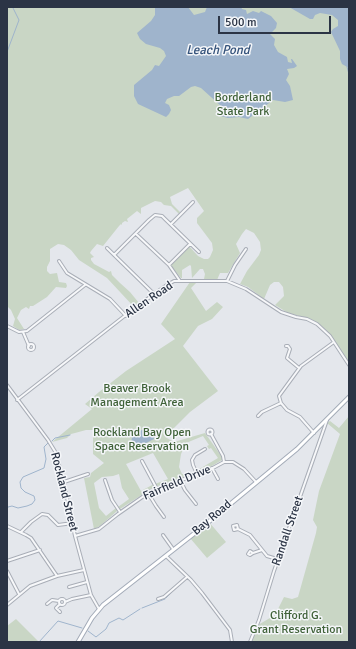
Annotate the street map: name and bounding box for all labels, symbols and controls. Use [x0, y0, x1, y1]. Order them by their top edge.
scale bar [220, 8, 333, 34]
text: 500 m [225, 15, 257, 30]
water label: Leach Pond [186, 43, 250, 59]
park label: Borderland State Park [214, 91, 272, 119]
street label: Allen Road [122, 279, 176, 321]
park label: Beaver Brook Management Area [90, 382, 184, 410]
park label: Rockland Bay Open Space Reservation [93, 426, 191, 454]
street label: Rockland Street [47, 451, 81, 533]
street label: Fairfield Drive [141, 462, 213, 504]
street label: Randall Street [269, 494, 307, 568]
street label: Bay Road [189, 497, 235, 539]
park label: Clifford G. Grant Reservation [250, 609, 342, 637]

